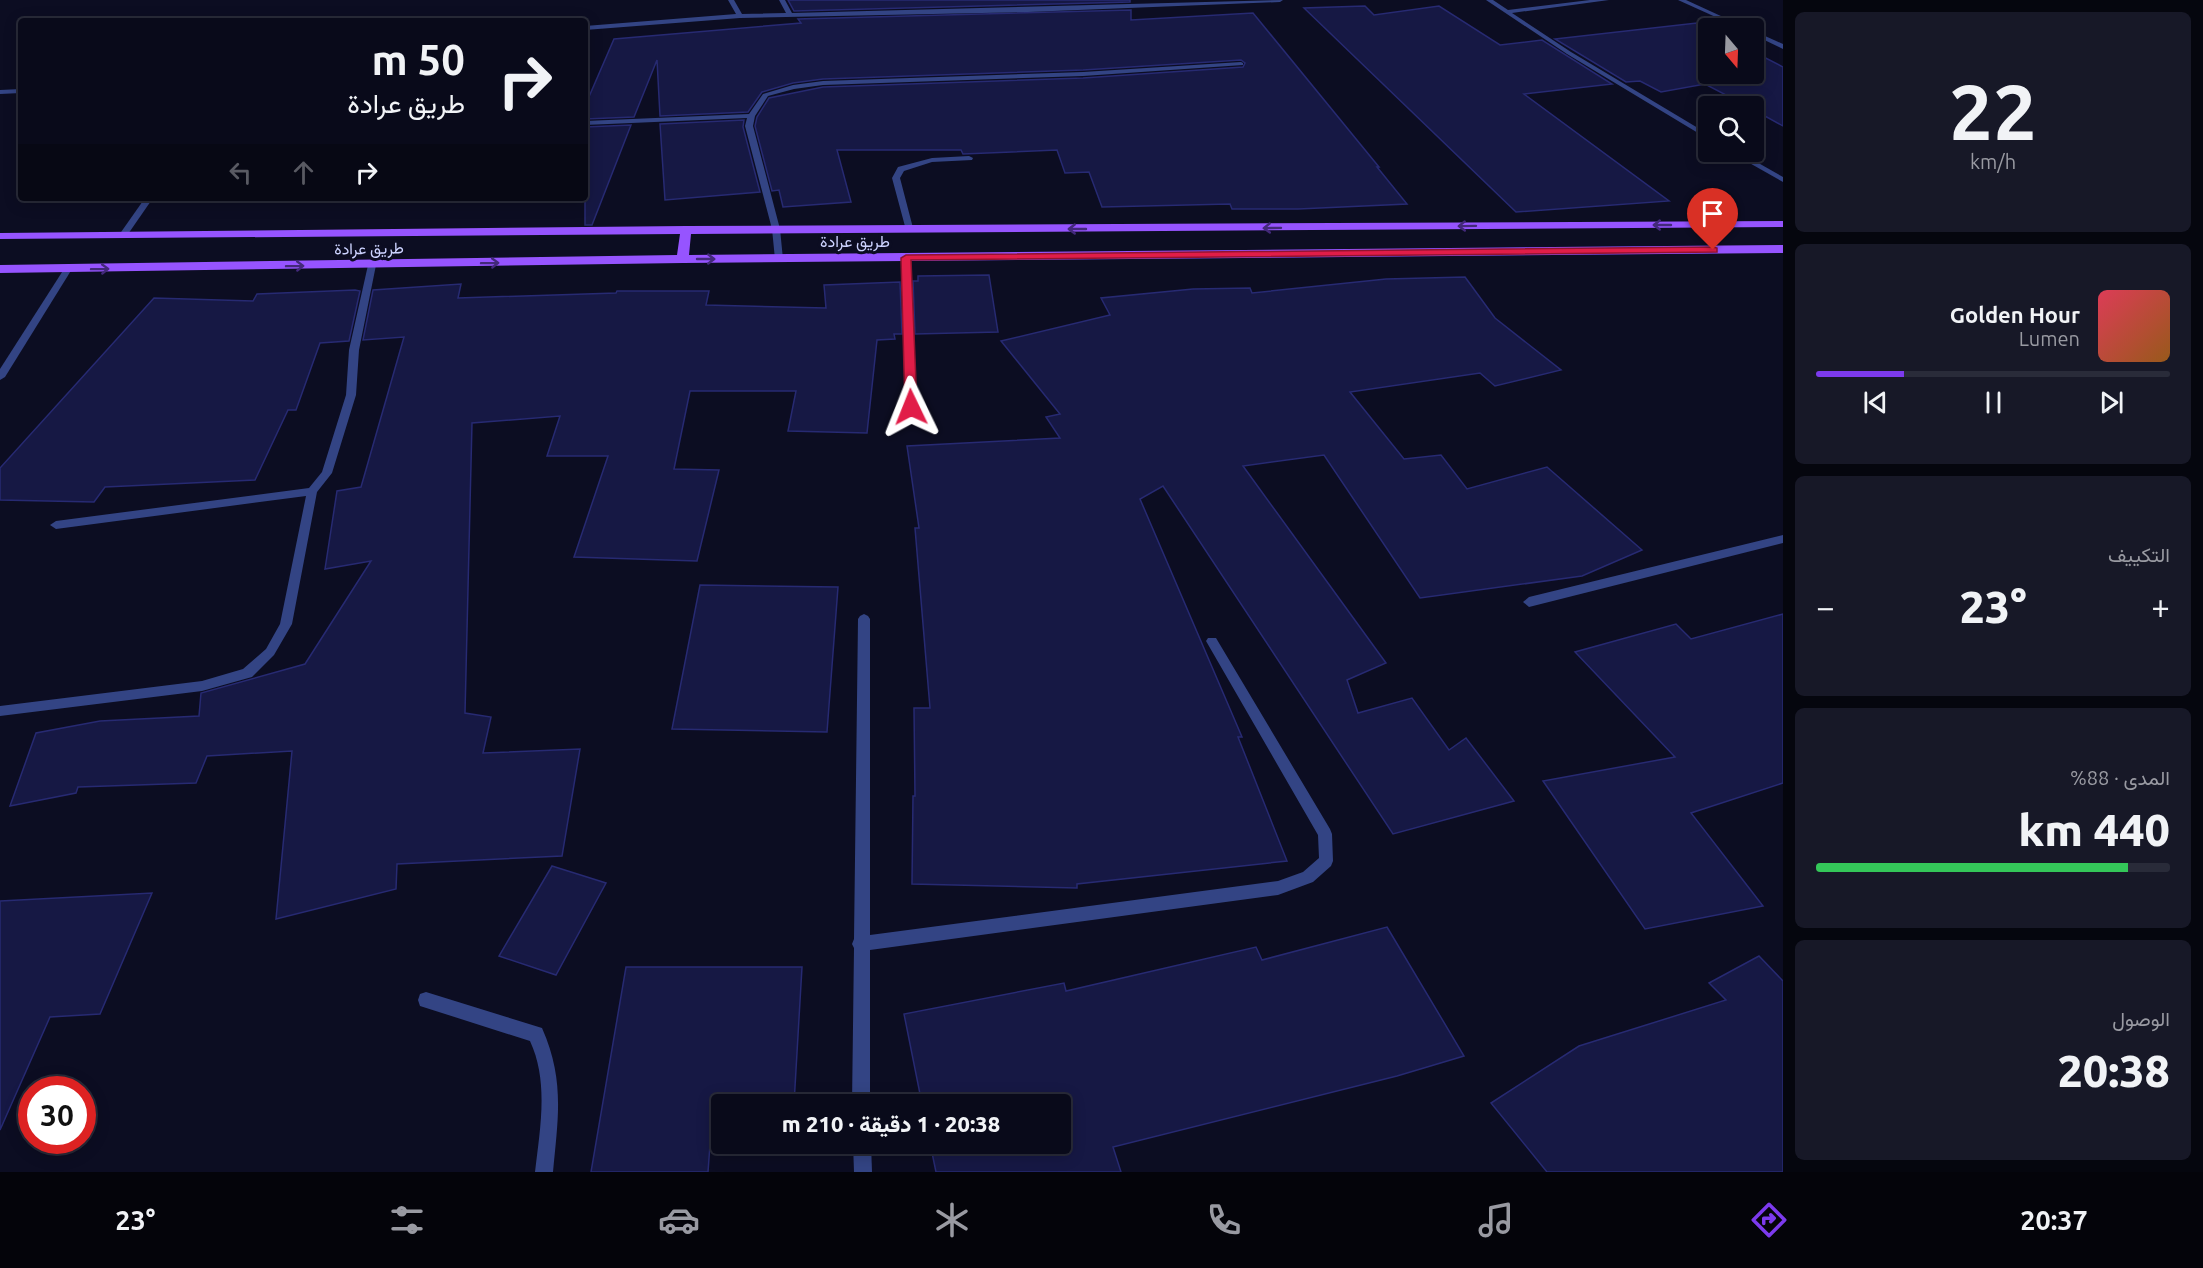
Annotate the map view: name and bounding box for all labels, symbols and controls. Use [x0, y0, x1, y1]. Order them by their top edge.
north arrow [1698, 18, 1764, 84]
map controls [1698, 18, 1764, 162]
text: 50 m [371, 36, 465, 83]
icon: right [486, 42, 564, 120]
text: 22 [1949, 67, 2037, 155]
text: طريق عرادة [347, 88, 465, 118]
button: search [1698, 96, 1764, 162]
text: km/h [1970, 150, 2016, 173]
icon: left [224, 156, 257, 189]
icon: ahead [287, 156, 320, 189]
icon: right [350, 156, 383, 189]
pin [1687, 188, 1738, 250]
icon: arrive [1696, 197, 1729, 230]
one-way arrow [1652, 219, 1672, 231]
one-way arrow [1457, 220, 1477, 232]
one-way arrow [1067, 223, 1087, 235]
one-way arrow [1262, 223, 1282, 234]
street label: طريق عرادة [820, 232, 890, 252]
street label: طريق عرادة [334, 238, 404, 260]
one-way arrow [696, 253, 716, 265]
one-way arrow [480, 257, 500, 269]
one-way arrow [285, 260, 305, 272]
one-way arrow [90, 263, 110, 275]
text: Golden Hour [1950, 302, 2080, 327]
text: Lumen [2019, 327, 2080, 350]
position arrow [879, 375, 943, 439]
icon: previous [1859, 386, 1892, 419]
icon: pause [1977, 386, 2010, 419]
icon: next [2095, 386, 2128, 419]
text: التكييف [2108, 543, 2170, 566]
text: 23° [1959, 581, 2027, 632]
text: − [1816, 588, 1835, 625]
text: + [2151, 588, 2170, 625]
text: المدى · 88% [2070, 766, 2170, 789]
text: 440 km [2018, 804, 2170, 855]
text: الوصول [2112, 1007, 2170, 1030]
text: 20:38 [2057, 1045, 2170, 1096]
speed limit sign: 30 [18, 1076, 96, 1154]
text: 20:38 · 1 دقيقة · 210 m [782, 1111, 1000, 1136]
icon: filters [386, 1199, 428, 1241]
icon: car [658, 1199, 700, 1241]
icon: climate [931, 1199, 973, 1241]
icon: phone [1203, 1199, 1245, 1241]
icon: music [1475, 1199, 1517, 1241]
icon: directions [1748, 1199, 1790, 1241]
text: 23° [115, 1205, 155, 1235]
text: 20:37 [2020, 1205, 2088, 1235]

